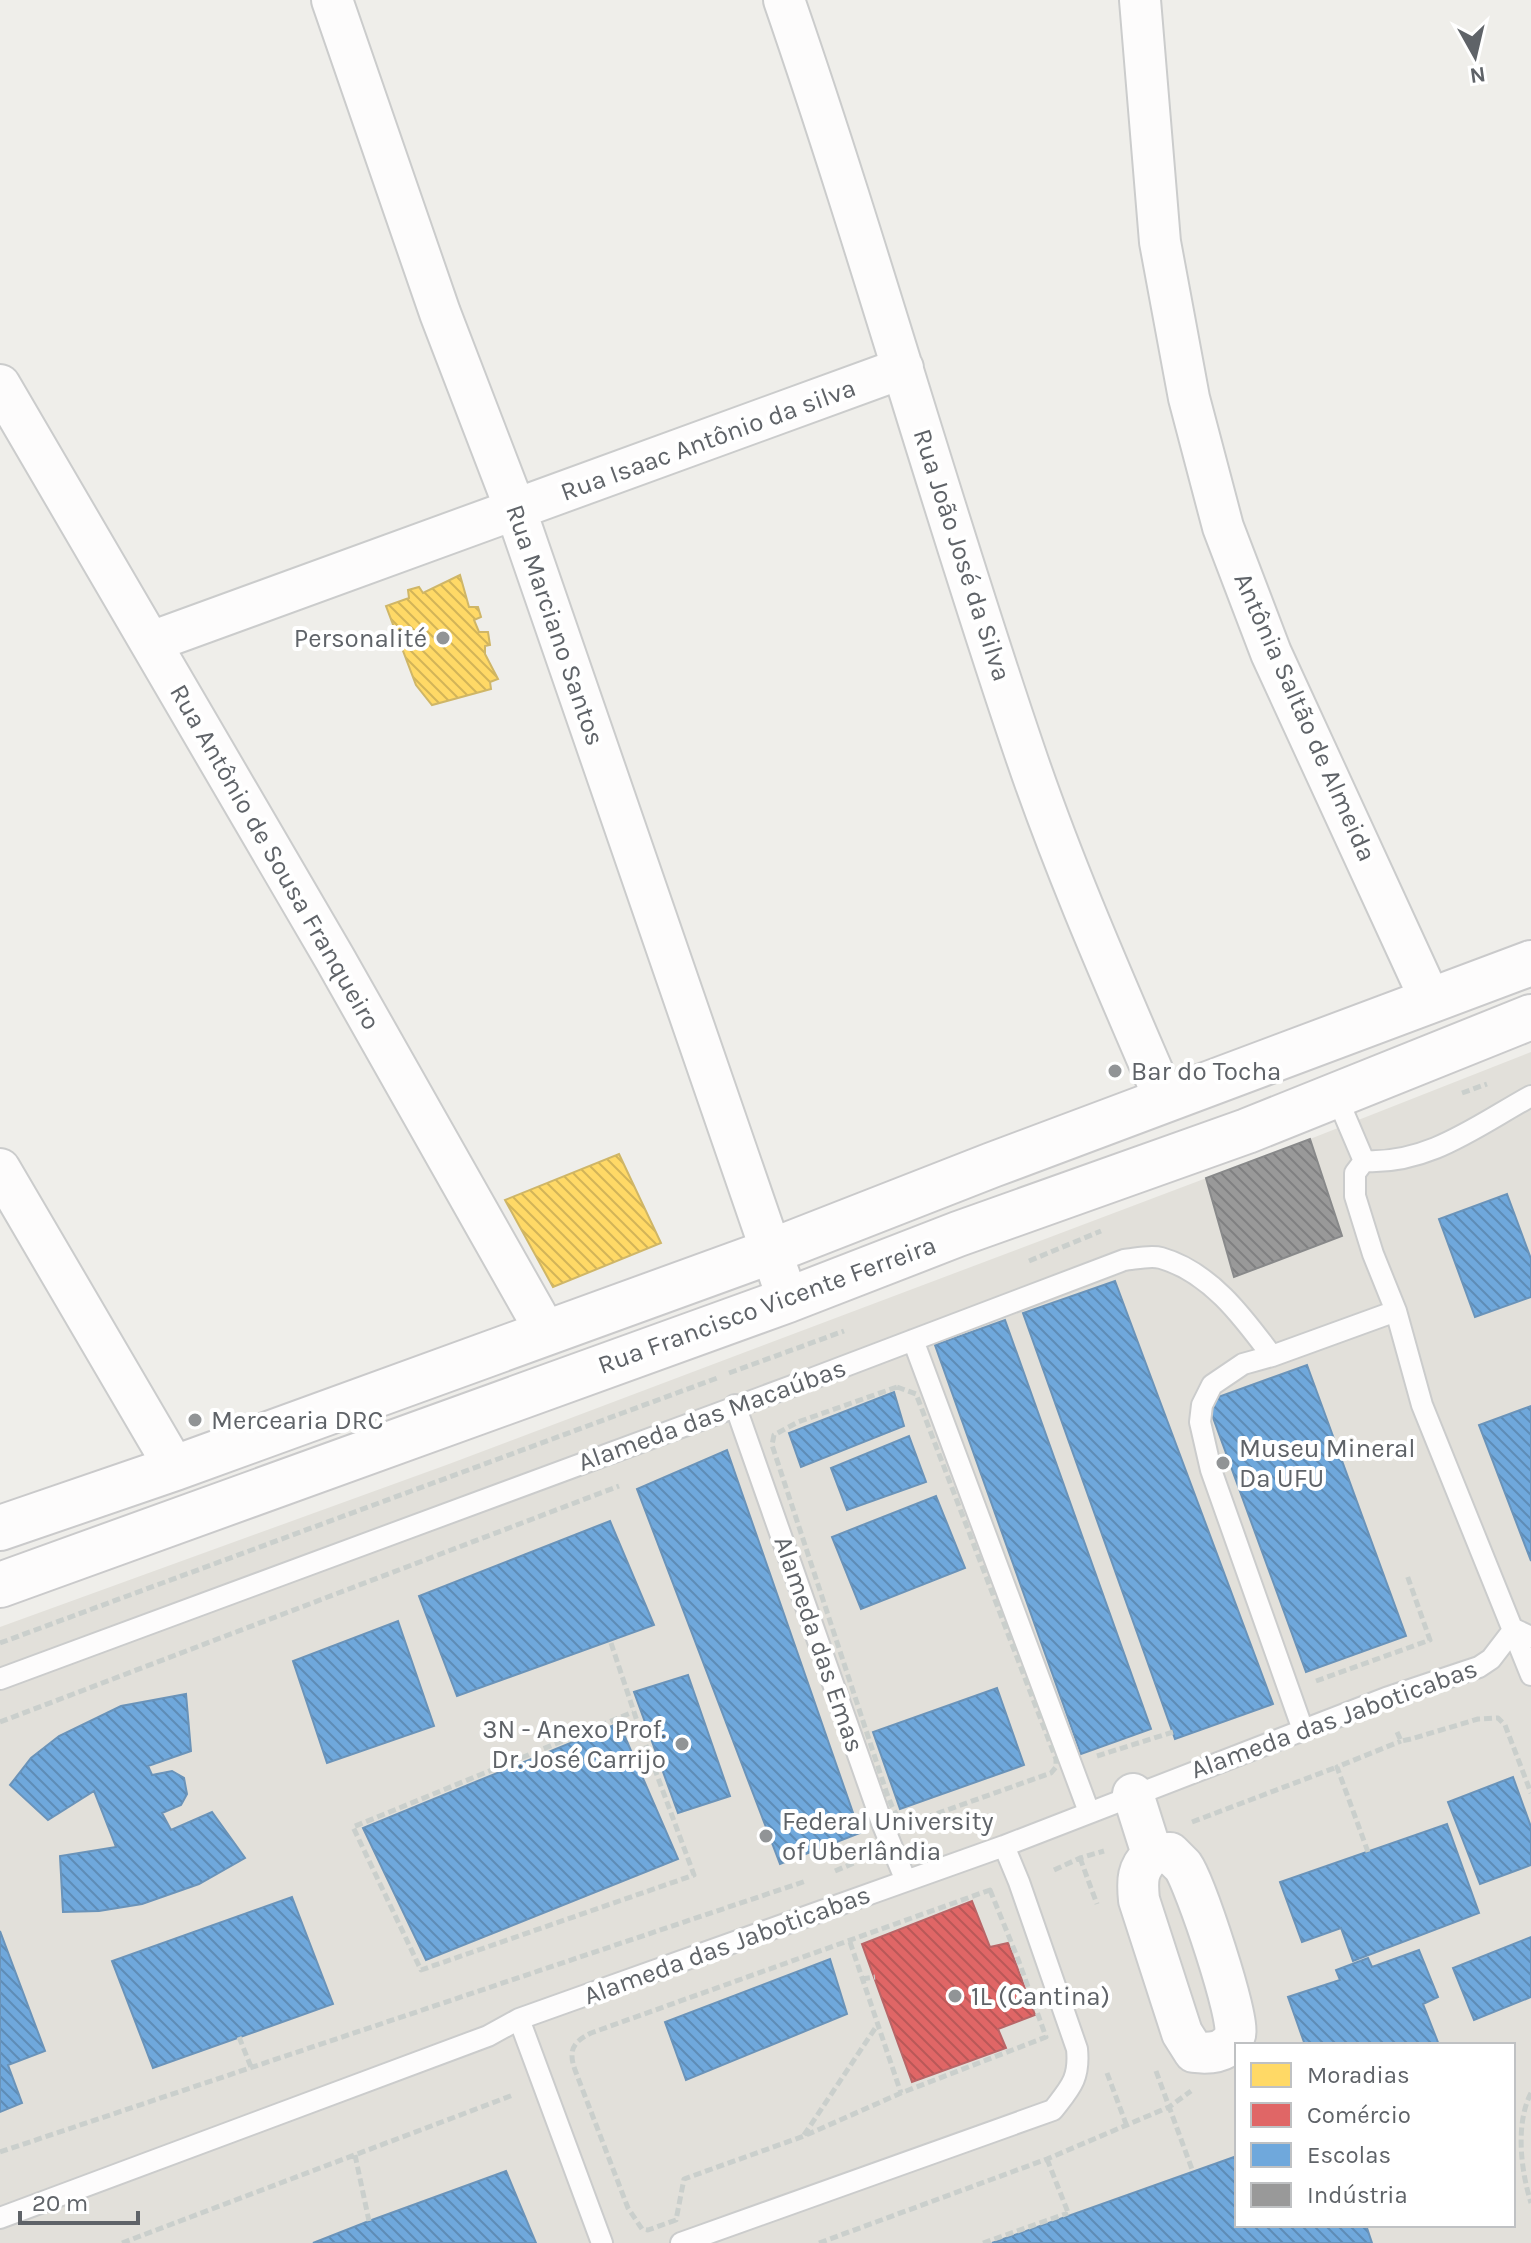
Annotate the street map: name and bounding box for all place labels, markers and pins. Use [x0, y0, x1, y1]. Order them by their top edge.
place label: Personalité [294, 623, 427, 654]
marker: Personalité [434, 629, 452, 647]
place label: Bar do Tocha [1131, 1056, 1281, 1087]
marker: Bar do Tocha [1106, 1062, 1124, 1080]
place label: Mercearia DRC [211, 1405, 384, 1436]
marker: Mercearia DRC [186, 1411, 204, 1429]
place label: Museu Mineral Da UFU [1239, 1433, 1416, 1494]
marker: Museu Mineral Da UFU [1214, 1454, 1232, 1472]
place label: 3N - Anexo Prof. Dr. José Carrijo [482, 1714, 666, 1775]
marker: 3N - Anexo Prof. Dr. José Carrijo [673, 1735, 691, 1753]
place label: Federal University of Uberlândia [782, 1806, 994, 1867]
marker: Federal University of Uberlândia [757, 1827, 775, 1845]
place label: 1L (Cantina) [971, 1981, 1110, 2012]
marker: 1L (Cantina) [946, 1987, 964, 2005]

